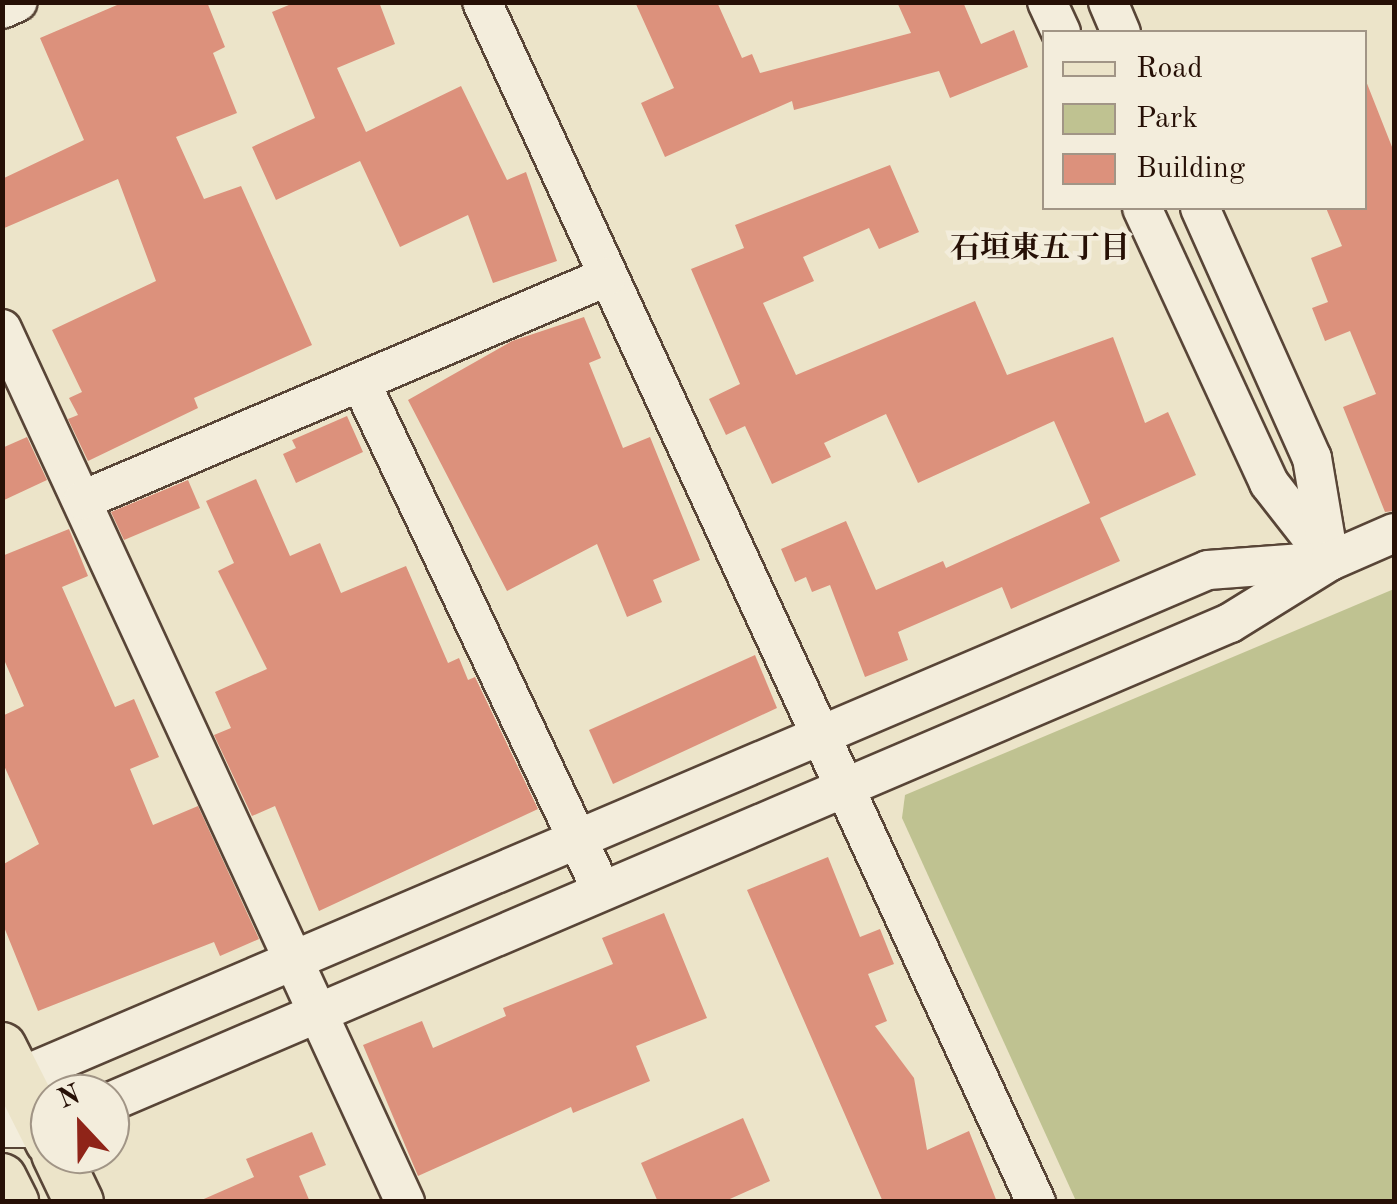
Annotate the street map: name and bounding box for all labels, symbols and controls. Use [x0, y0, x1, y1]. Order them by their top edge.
legend [1042, 30, 1367, 210]
text: Road [1136, 54, 1203, 84]
text: Park [1136, 104, 1198, 134]
text: Building [1136, 154, 1245, 184]
district label: 石垣東五丁目 [950, 231, 1130, 267]
north arrow [30, 1074, 130, 1174]
text: N [54, 1081, 85, 1115]

